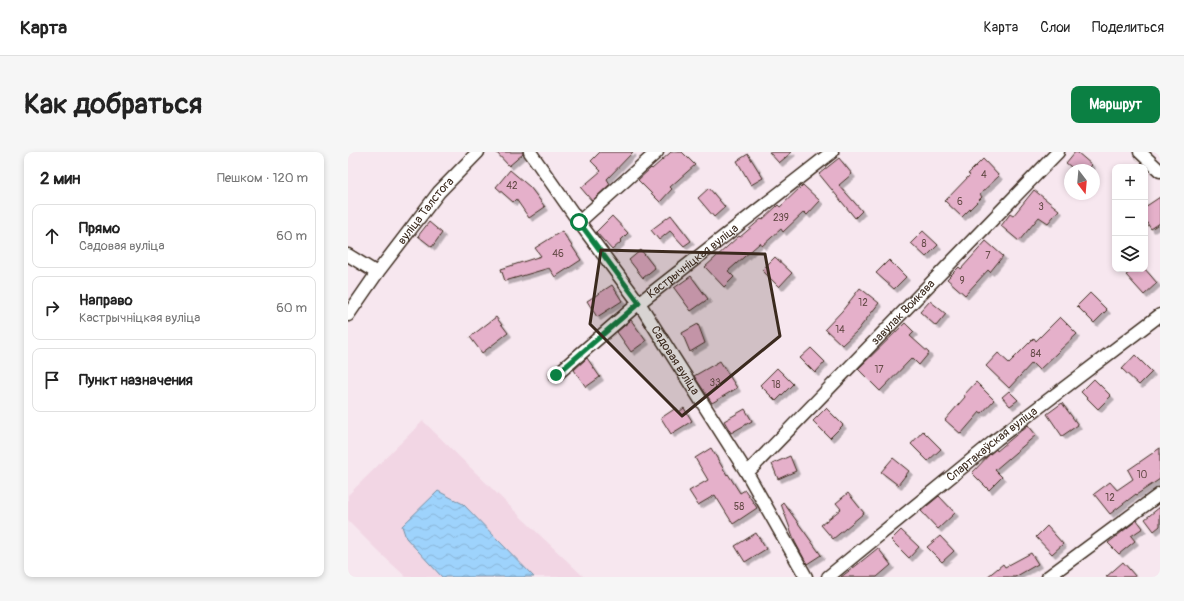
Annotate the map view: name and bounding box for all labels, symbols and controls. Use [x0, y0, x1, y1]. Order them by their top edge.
text: Карта [20, 16, 67, 40]
text: Карта [984, 19, 1018, 36]
text: Слои [1040, 19, 1070, 36]
text: Поделиться [1092, 19, 1164, 36]
button: Маршрут [1071, 86, 1160, 123]
text: Как добраться [24, 87, 202, 122]
north arrow [1064, 164, 1100, 200]
map controls [1112, 164, 1148, 272]
button: + [1112, 164, 1148, 200]
text: 2 мин [40, 168, 80, 189]
house number: 4 [981, 169, 987, 181]
text: Пешком · 120 m [217, 170, 308, 186]
street label: вуліца Талстога [394, 174, 457, 247]
house number: 42 [506, 180, 518, 192]
house number: 6 [957, 196, 963, 208]
button: − [1112, 200, 1148, 236]
house number: 3 [1038, 201, 1044, 213]
house number: 239 [773, 212, 789, 224]
route start [570, 213, 588, 231]
text: Прямо [79, 219, 120, 238]
street label: Кастрычніцкая вуліца [644, 220, 742, 301]
icon: ahead [41, 225, 63, 247]
text: 60 m [276, 228, 307, 244]
button: layers [1112, 236, 1148, 272]
text: Садовая вуліца [79, 238, 165, 254]
house number: 8 [921, 238, 927, 250]
house number: 46 [552, 248, 564, 260]
house number: 7 [985, 250, 991, 262]
house number: 9 [959, 275, 965, 287]
street label: завулак Войкава [868, 276, 938, 348]
text: Направо [79, 291, 133, 310]
icon: right [41, 297, 63, 319]
house number: 12 [858, 297, 868, 309]
text: 60 m [276, 300, 307, 316]
text: Кастрычніцкая вуліца [79, 310, 200, 326]
street label: Садовая вуліца [648, 323, 703, 398]
house number: 14 [835, 324, 845, 336]
house number: 84 [1031, 348, 1042, 360]
house number: 17 [874, 364, 884, 376]
route end [547, 366, 565, 384]
icon: arrive [41, 369, 63, 391]
text: Пункт назначения [79, 371, 193, 390]
house number: 33 [709, 377, 721, 389]
house number: 18 [772, 379, 780, 391]
street label: Спартакаўская вуліца [943, 403, 1041, 485]
house number: 10 [1137, 469, 1148, 481]
house number: 12 [1105, 492, 1115, 504]
house number: 58 [734, 501, 744, 513]

